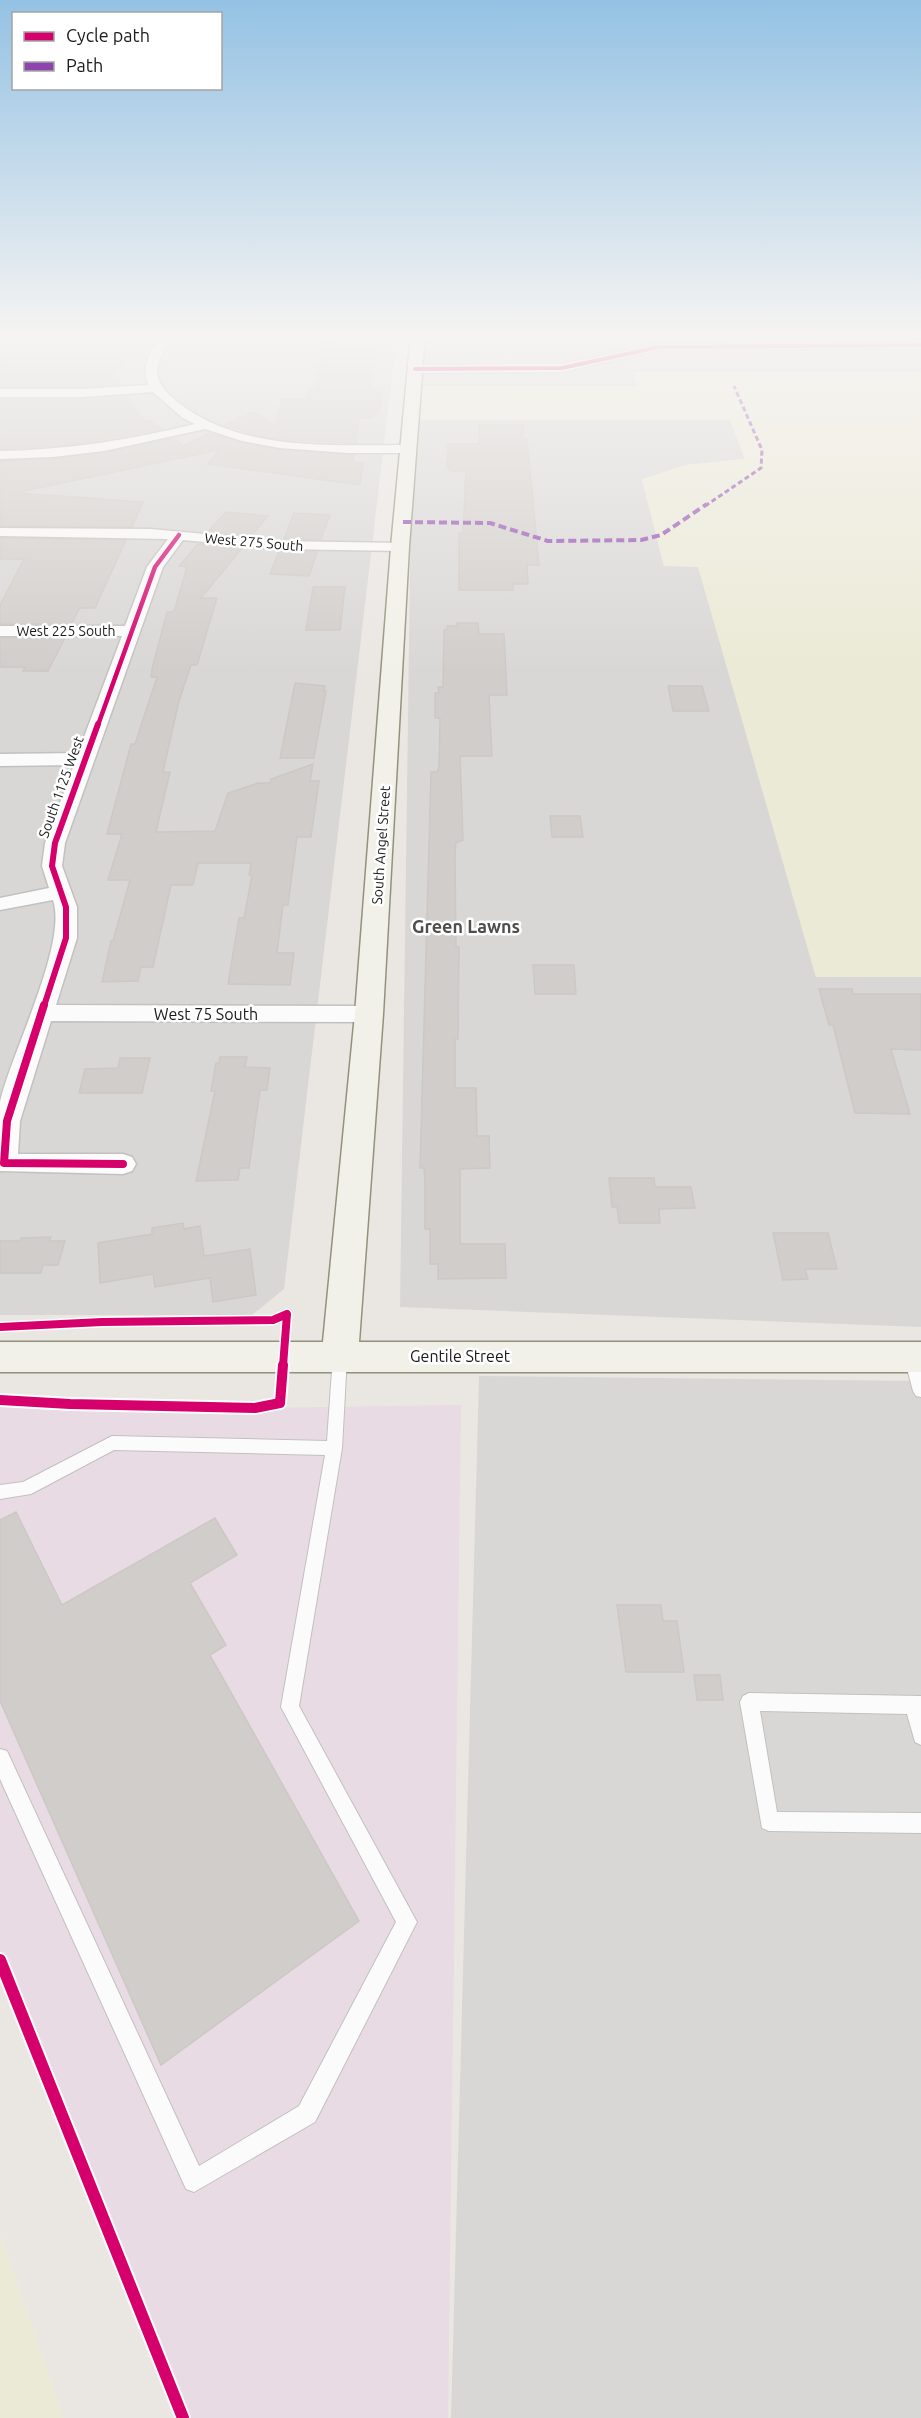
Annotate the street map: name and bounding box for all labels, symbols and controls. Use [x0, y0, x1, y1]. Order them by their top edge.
legend [12, 12, 222, 90]
text: Cycle path [66, 25, 150, 45]
text: Path [66, 55, 103, 75]
street label: West 275 South [204, 530, 304, 554]
street label: West 225 South [16, 623, 116, 639]
street label: South 1125 West [35, 733, 87, 840]
street label: South Angel Street [369, 785, 393, 905]
district label: Green Lawns [412, 916, 520, 936]
street label: West 75 South [154, 1005, 258, 1023]
street label: Gentile Street [410, 1347, 511, 1365]

